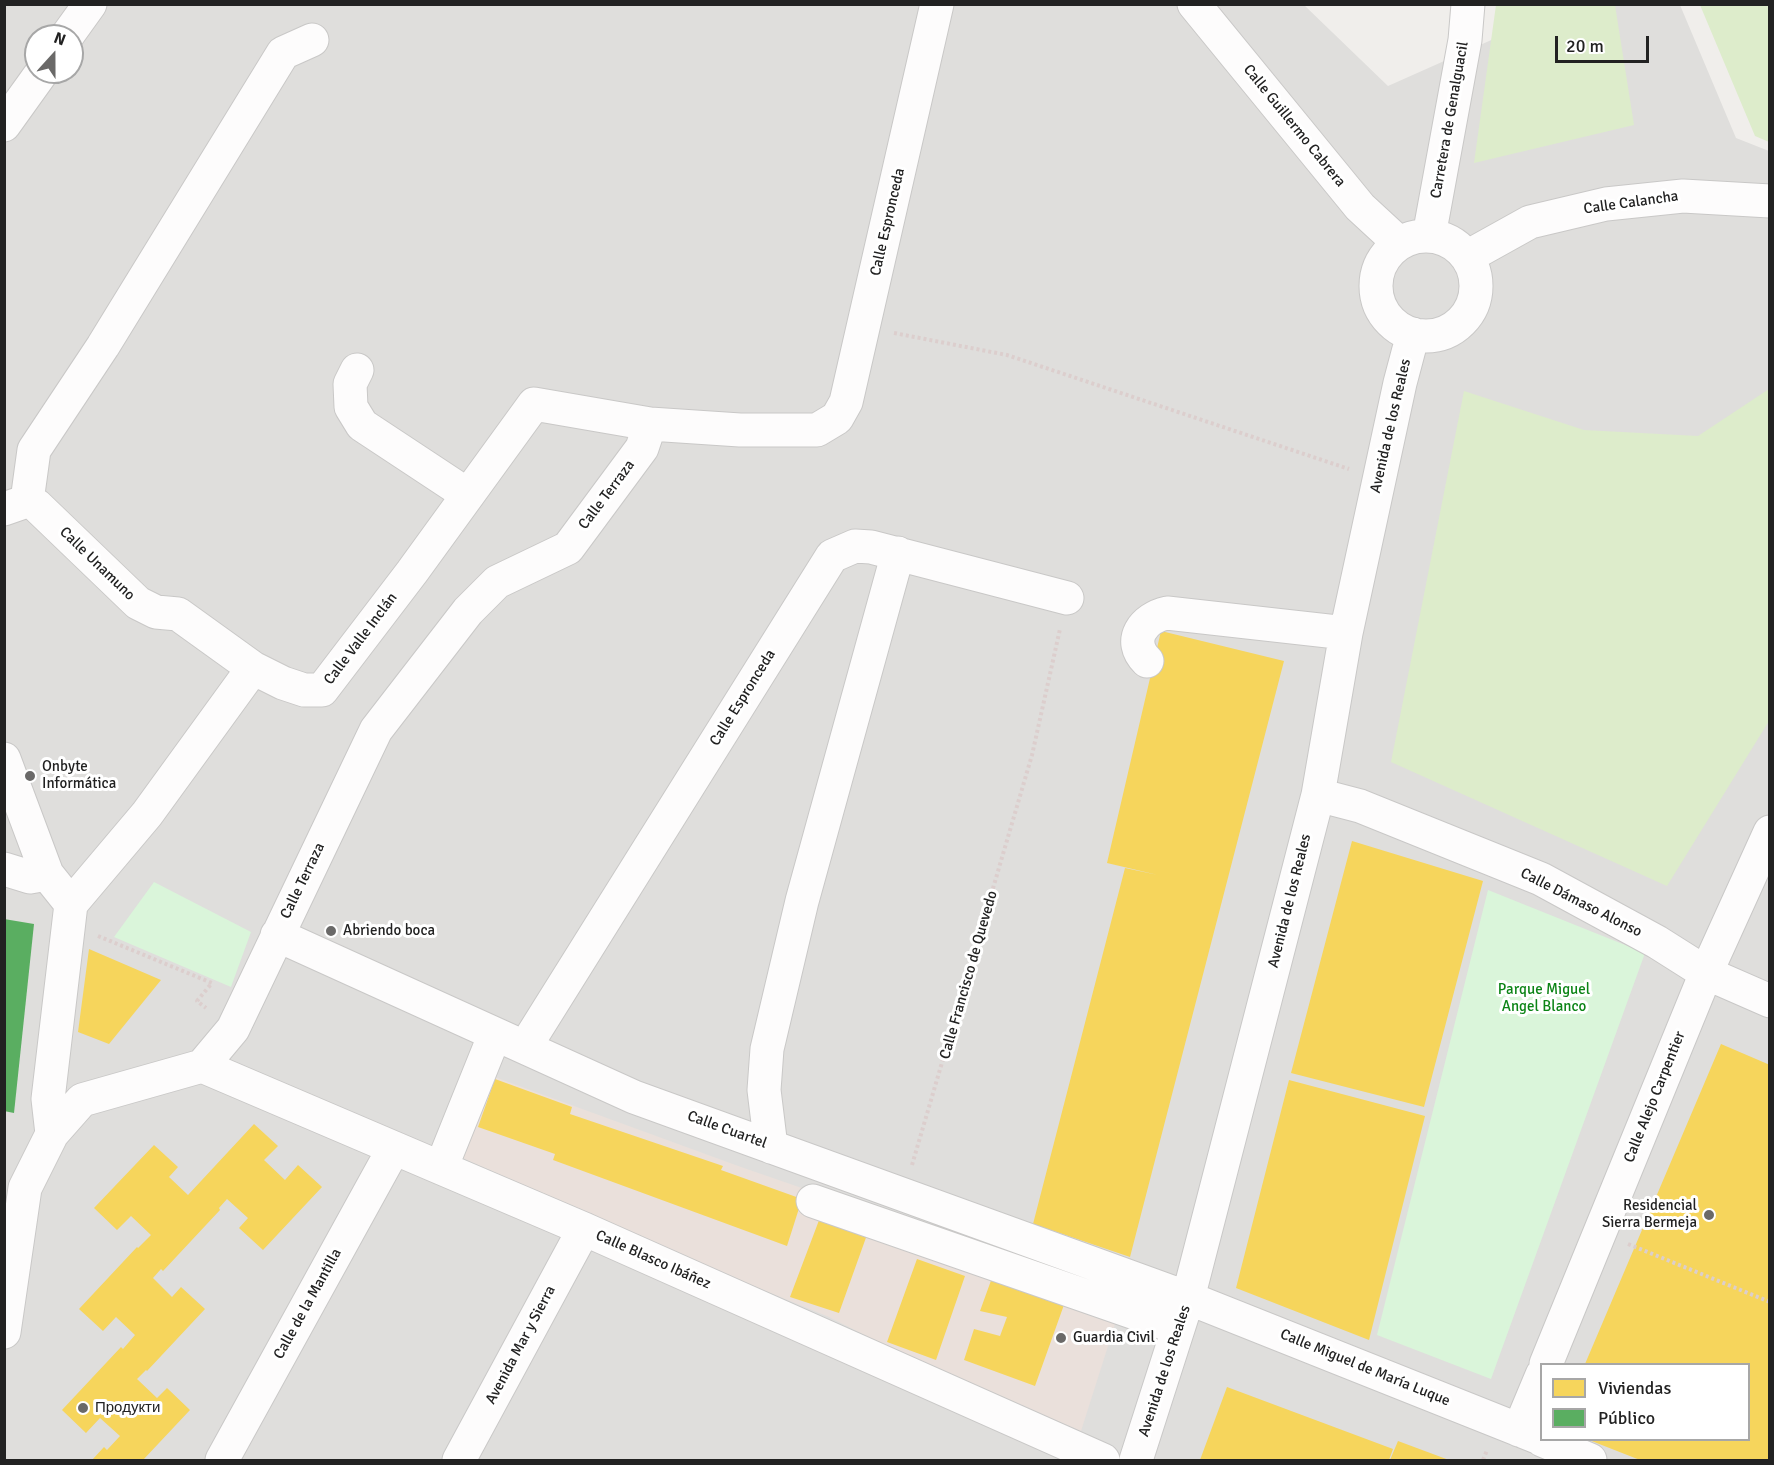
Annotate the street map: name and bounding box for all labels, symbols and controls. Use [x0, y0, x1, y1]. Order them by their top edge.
north arrow [24, 24, 84, 84]
scale bar [1558, 24, 1652, 62]
text: N [51, 28, 69, 50]
text: 20 m [1566, 35, 1604, 57]
street label: Carretera de Genalguacil [1427, 40, 1473, 200]
street label: Calle Guillermo Cabrera [1239, 61, 1349, 191]
street label: Calle Espronceda [867, 166, 909, 278]
street label: Calle Calancha [1582, 187, 1680, 219]
street label: Avenida de los Reales [1367, 357, 1415, 495]
street label: Calle Terraza [575, 457, 639, 533]
street label: Calle Unamuno [56, 524, 138, 604]
street label: Calle Valle Inclán [321, 589, 401, 689]
street label: Calle Espronceda [706, 647, 780, 749]
place label: Onbyte Informática [42, 758, 116, 793]
marker: Onbyte Informática [23, 769, 37, 783]
street label: Avenida de los Reales [1265, 832, 1315, 970]
street label: Calle Terraza [277, 840, 329, 922]
street label: Calle Dámaso Alonso [1517, 865, 1645, 941]
street label: Calle Francisco de Quevedo [936, 889, 1002, 1061]
place label: Abriendo boca [343, 922, 435, 940]
marker: Abriendo boca [324, 924, 338, 938]
park label: Parque Miguel Angel Blanco [1498, 981, 1590, 1016]
street label: Calle Alejo Carpentier [1620, 1029, 1690, 1165]
street label: Calle Cuartel [685, 1107, 769, 1153]
place label: Residencial Sierra Bermeja [1602, 1197, 1697, 1232]
marker: Residencial Sierra Bermeja [1702, 1208, 1716, 1222]
street label: Calle Blasco Ibáñez [593, 1227, 713, 1293]
street label: Calle de la Mantilla [270, 1246, 346, 1362]
street label: Avenida Mar y Sierra [482, 1283, 560, 1407]
street label: Avenida de los Reales [1135, 1303, 1195, 1439]
street label: Calle Miguel de María Luque [1277, 1326, 1453, 1410]
place label: Guardia Civil [1073, 1329, 1155, 1347]
marker: Guardia Civil [1054, 1331, 1068, 1345]
legend [1540, 1363, 1750, 1441]
text: Viviendas [1598, 1377, 1671, 1399]
place label: Продукти [95, 1399, 160, 1417]
marker: Продукти [76, 1401, 90, 1415]
text: Público [1598, 1407, 1655, 1429]

